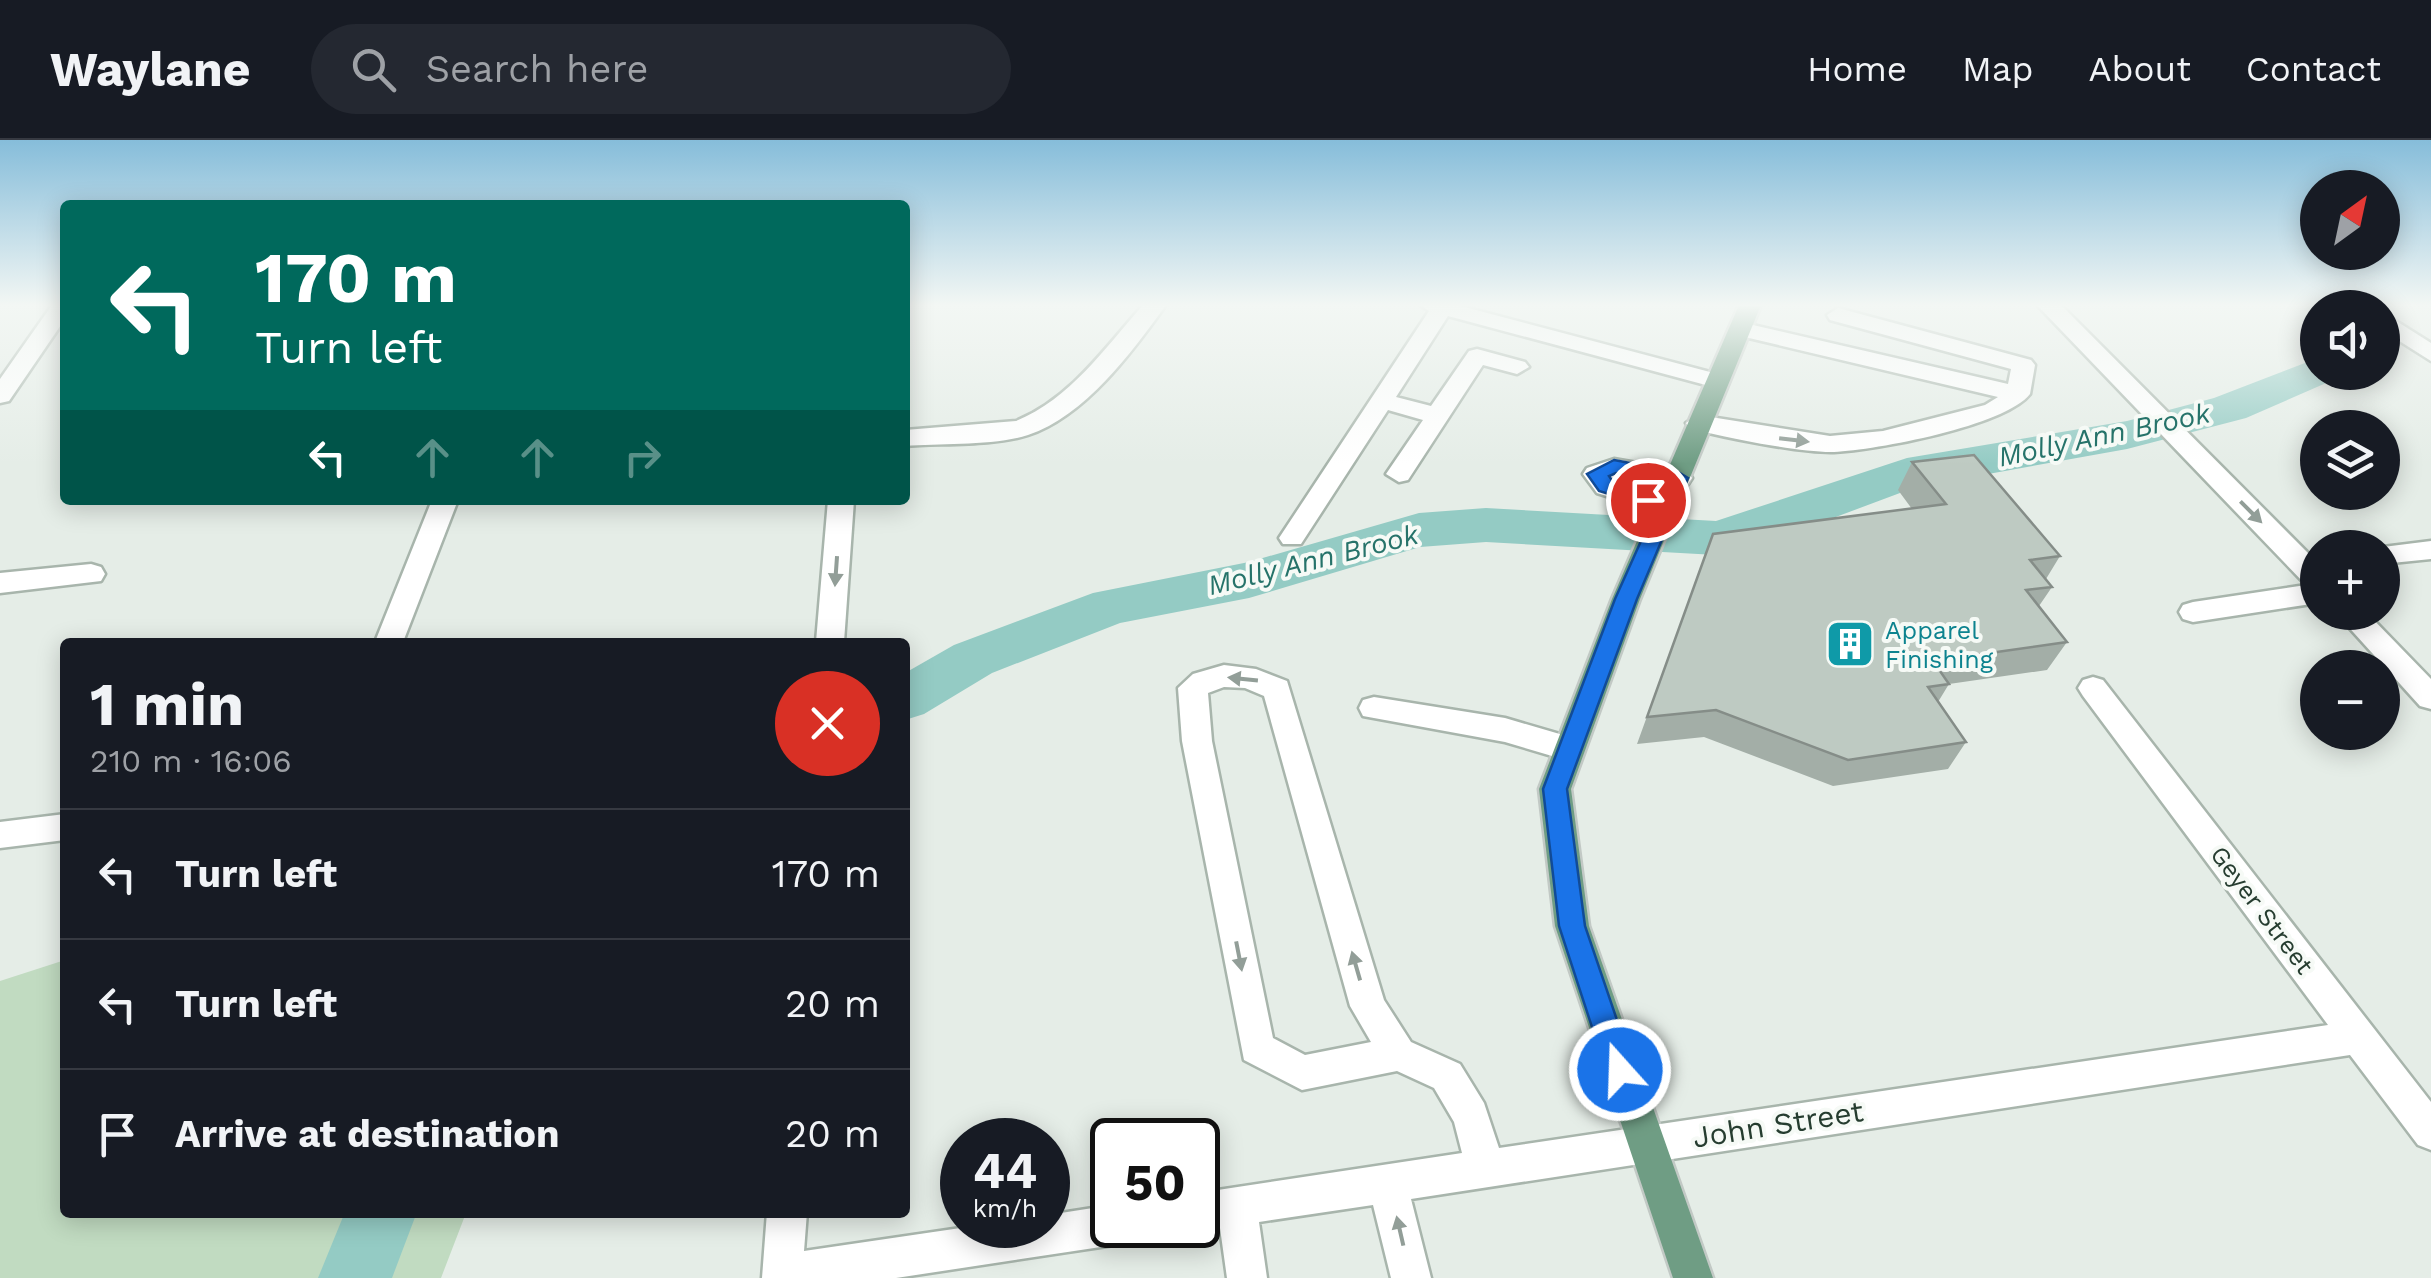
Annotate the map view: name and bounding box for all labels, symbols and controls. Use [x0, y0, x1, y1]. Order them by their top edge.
search box [311, 24, 1011, 114]
text: Waylane [50, 41, 251, 98]
icon: search [346, 42, 401, 97]
text: Search here [426, 47, 648, 91]
text: Home [1807, 48, 1907, 90]
text: Map [1962, 48, 2034, 90]
text: About [2089, 48, 2191, 90]
text: Contact [2246, 48, 2381, 90]
north arrow [2300, 170, 2400, 270]
map controls [2300, 170, 2400, 750]
text: 170 m [255, 237, 457, 319]
icon: left [90, 240, 220, 370]
button: sound [2300, 290, 2400, 390]
text: Turn left [255, 321, 442, 374]
water label: Molly Ann Brook [1995, 396, 2214, 474]
button: layers [2300, 410, 2400, 510]
icon: left [300, 430, 355, 485]
icon: ahead [405, 430, 460, 485]
icon: ahead [510, 430, 565, 485]
icon: right [615, 430, 670, 485]
one-way arrow [1779, 432, 1811, 448]
pin [1606, 458, 1691, 543]
icon: arrive [1621, 473, 1676, 528]
one-way arrow [2239, 500, 2263, 524]
water label: Molly Ann Brook [1204, 518, 1422, 602]
button: + [2300, 530, 2400, 630]
one-way arrow [827, 556, 843, 588]
place label: Apparel Finishing [1885, 616, 1994, 674]
building icon: Apparel Finishing [1824, 618, 1876, 670]
button: − [2300, 650, 2400, 750]
text: 1 min [90, 669, 244, 740]
one-way arrow [1227, 670, 1258, 686]
button: close [775, 671, 880, 776]
text: 210 m · 16:06 [90, 742, 292, 780]
street label: Geyer Street [2204, 840, 2320, 980]
icon: left [90, 847, 145, 902]
text: Turn left [175, 852, 337, 896]
text: 170 m [772, 852, 880, 896]
one-way arrow [1232, 940, 1248, 971]
one-way arrow [1348, 951, 1364, 982]
icon: left [90, 977, 145, 1032]
text: Turn left [175, 982, 337, 1026]
text: 20 m [785, 982, 880, 1026]
position arrow [1568, 1018, 1672, 1122]
street label: John Street [1690, 1093, 1866, 1155]
icon: arrive [90, 1107, 145, 1162]
text: Arrive at destination [175, 1112, 560, 1156]
text: 20 m [785, 1112, 880, 1156]
speed limit sign: 50 [1090, 1118, 1220, 1248]
text: 44 [973, 1141, 1037, 1200]
text: km/h [973, 1194, 1037, 1223]
one-way arrow [1392, 1215, 1407, 1246]

